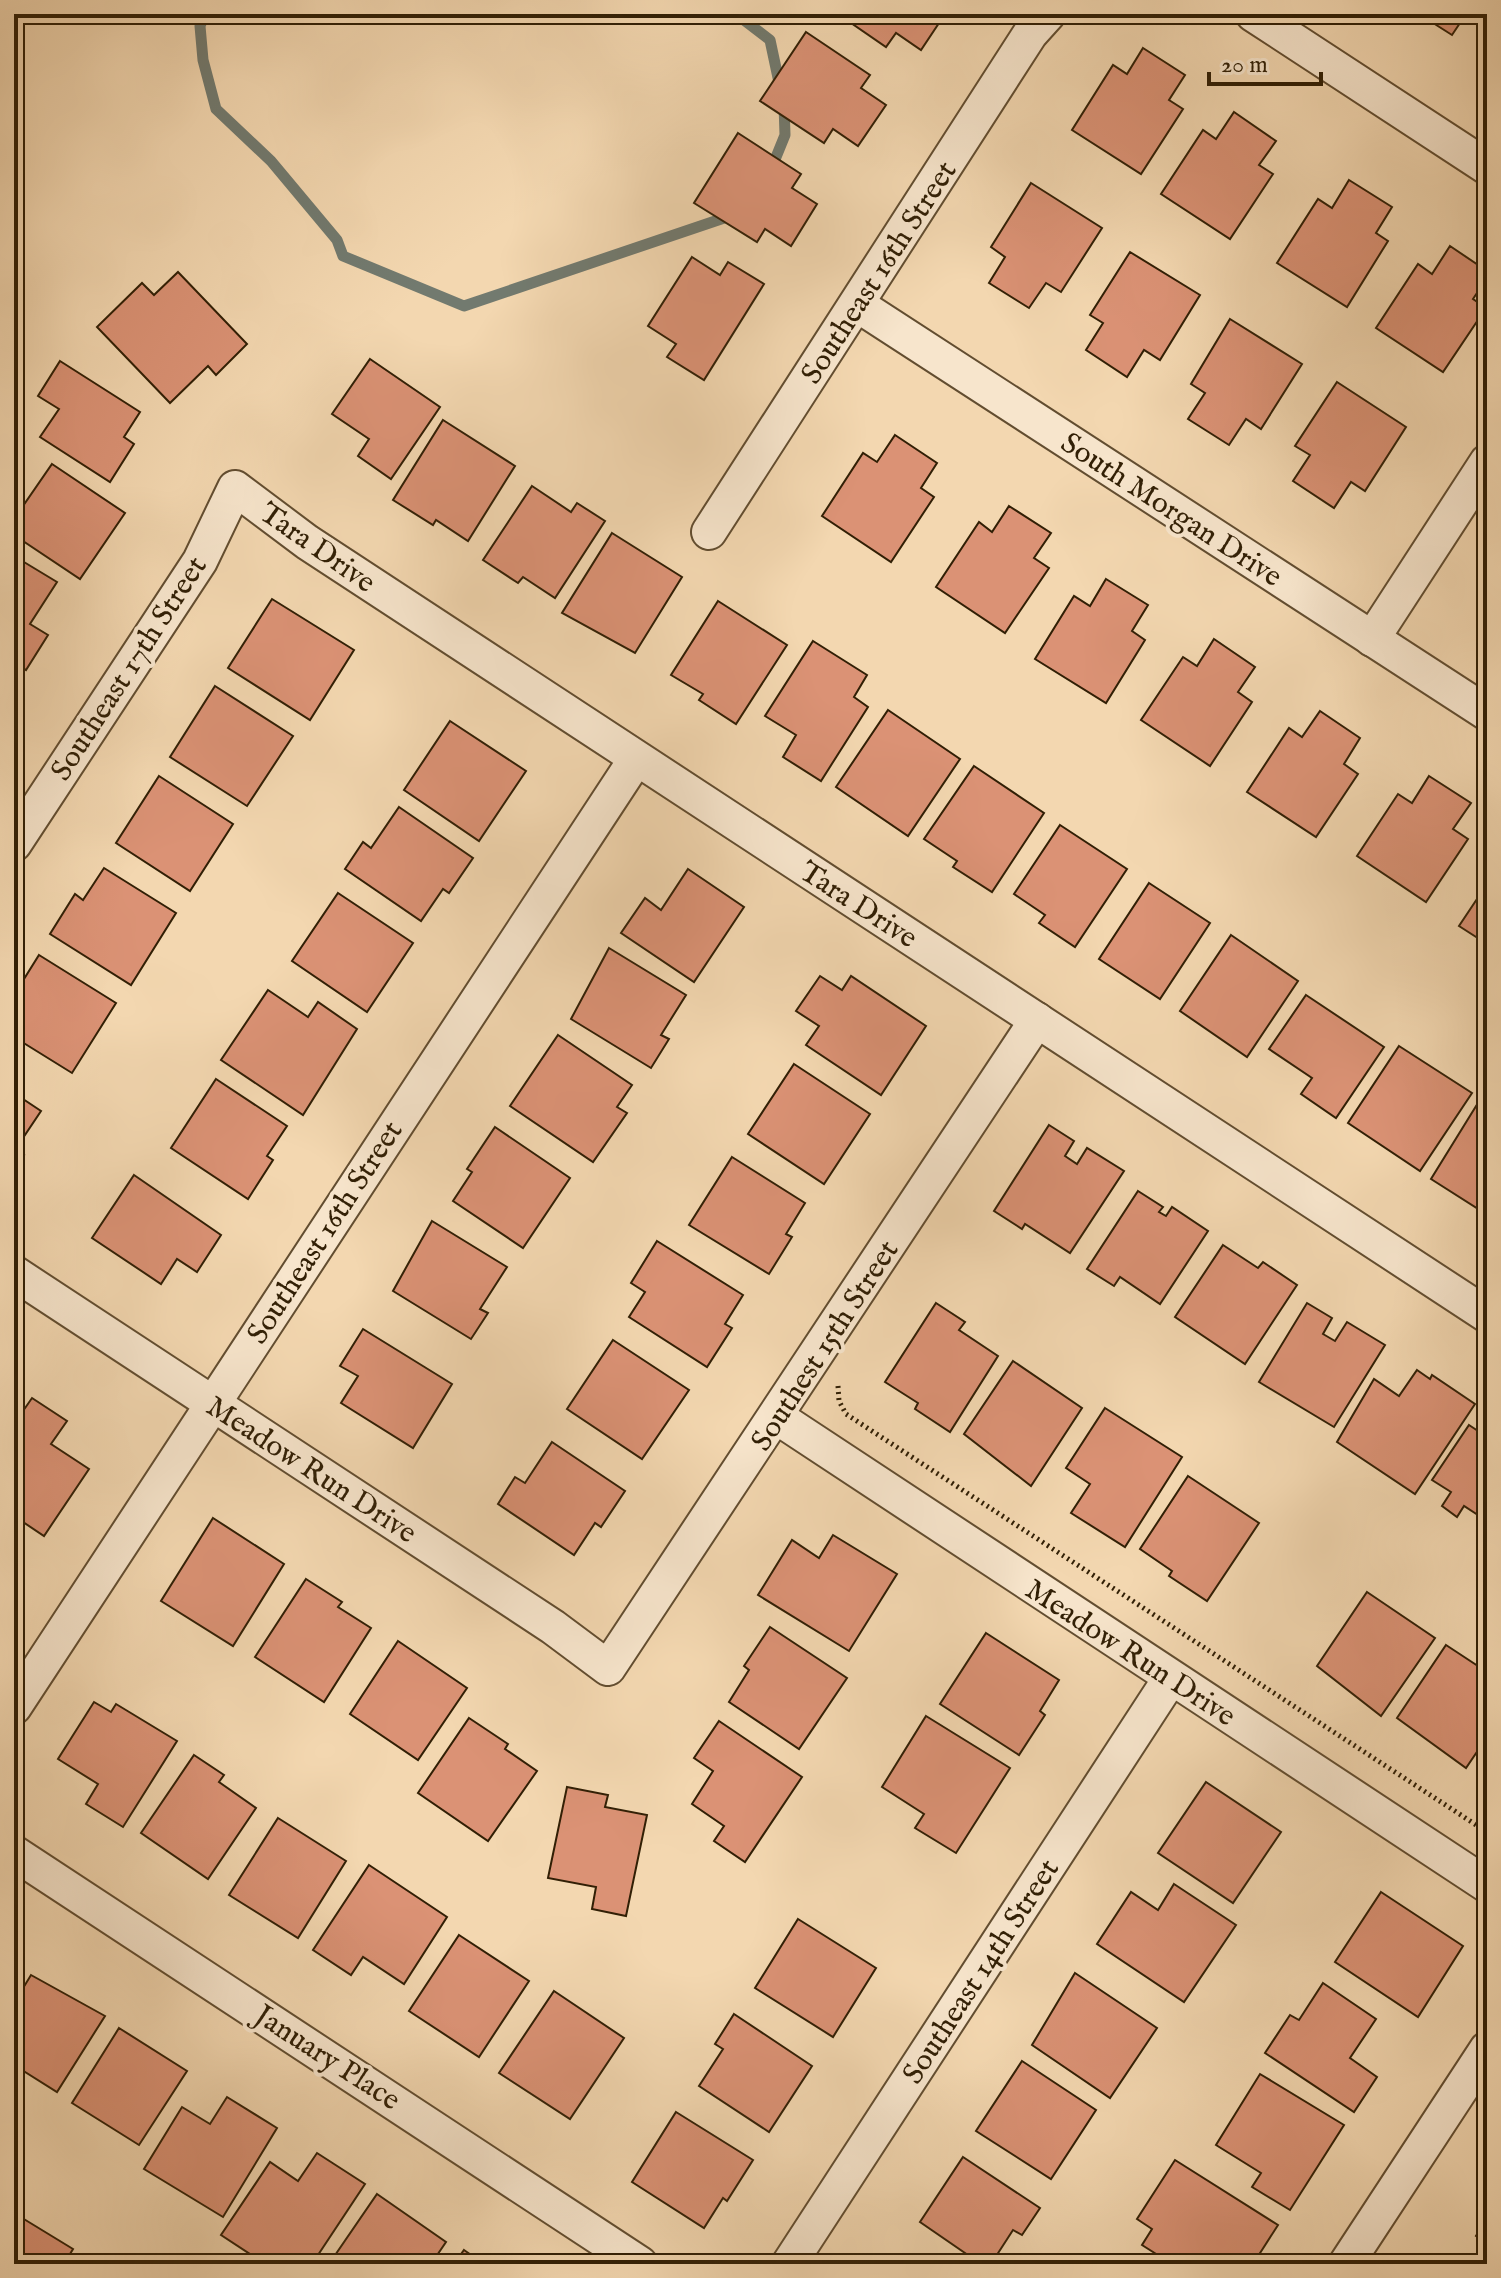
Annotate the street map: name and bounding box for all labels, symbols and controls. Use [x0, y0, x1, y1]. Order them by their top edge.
scale bar [1209, 36, 1321, 86]
text: 20 m [1221, 50, 1268, 81]
street label: Southeast 16th Street [793, 154, 966, 392]
street label: South Morgan Drive [1053, 425, 1289, 596]
street label: Tara Drive [252, 495, 382, 602]
street label: Southeast 17th Street [43, 550, 216, 788]
street label: Tara Drive [792, 854, 924, 958]
street label: Southeast 16th Street [239, 1114, 412, 1352]
street label: Southest 15th Street [743, 1234, 908, 1459]
street label: Meadow Run Drive [198, 1388, 423, 1553]
street label: Meadow Run Drive [1017, 1571, 1242, 1736]
street label: Southeast 14th Street [895, 1852, 1069, 2092]
street label: January Place [244, 1996, 407, 2120]

